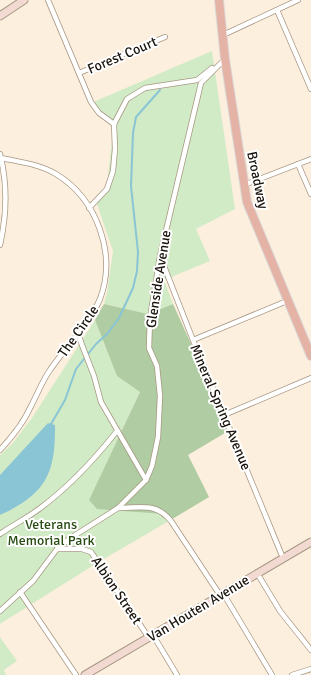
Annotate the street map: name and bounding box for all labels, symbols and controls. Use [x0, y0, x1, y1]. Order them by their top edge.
street label: Forest Court [85, 33, 160, 78]
street label: Broadway [243, 150, 272, 211]
street label: Glenside Avenue [142, 229, 175, 329]
street label: The Circle [54, 302, 102, 360]
street label: Mineral Spring Avenue [186, 342, 255, 473]
park label: Veterans Memorial Park [7, 516, 95, 549]
street label: Albion Street [88, 553, 146, 628]
street label: Van Houten Avenue [144, 571, 252, 646]

